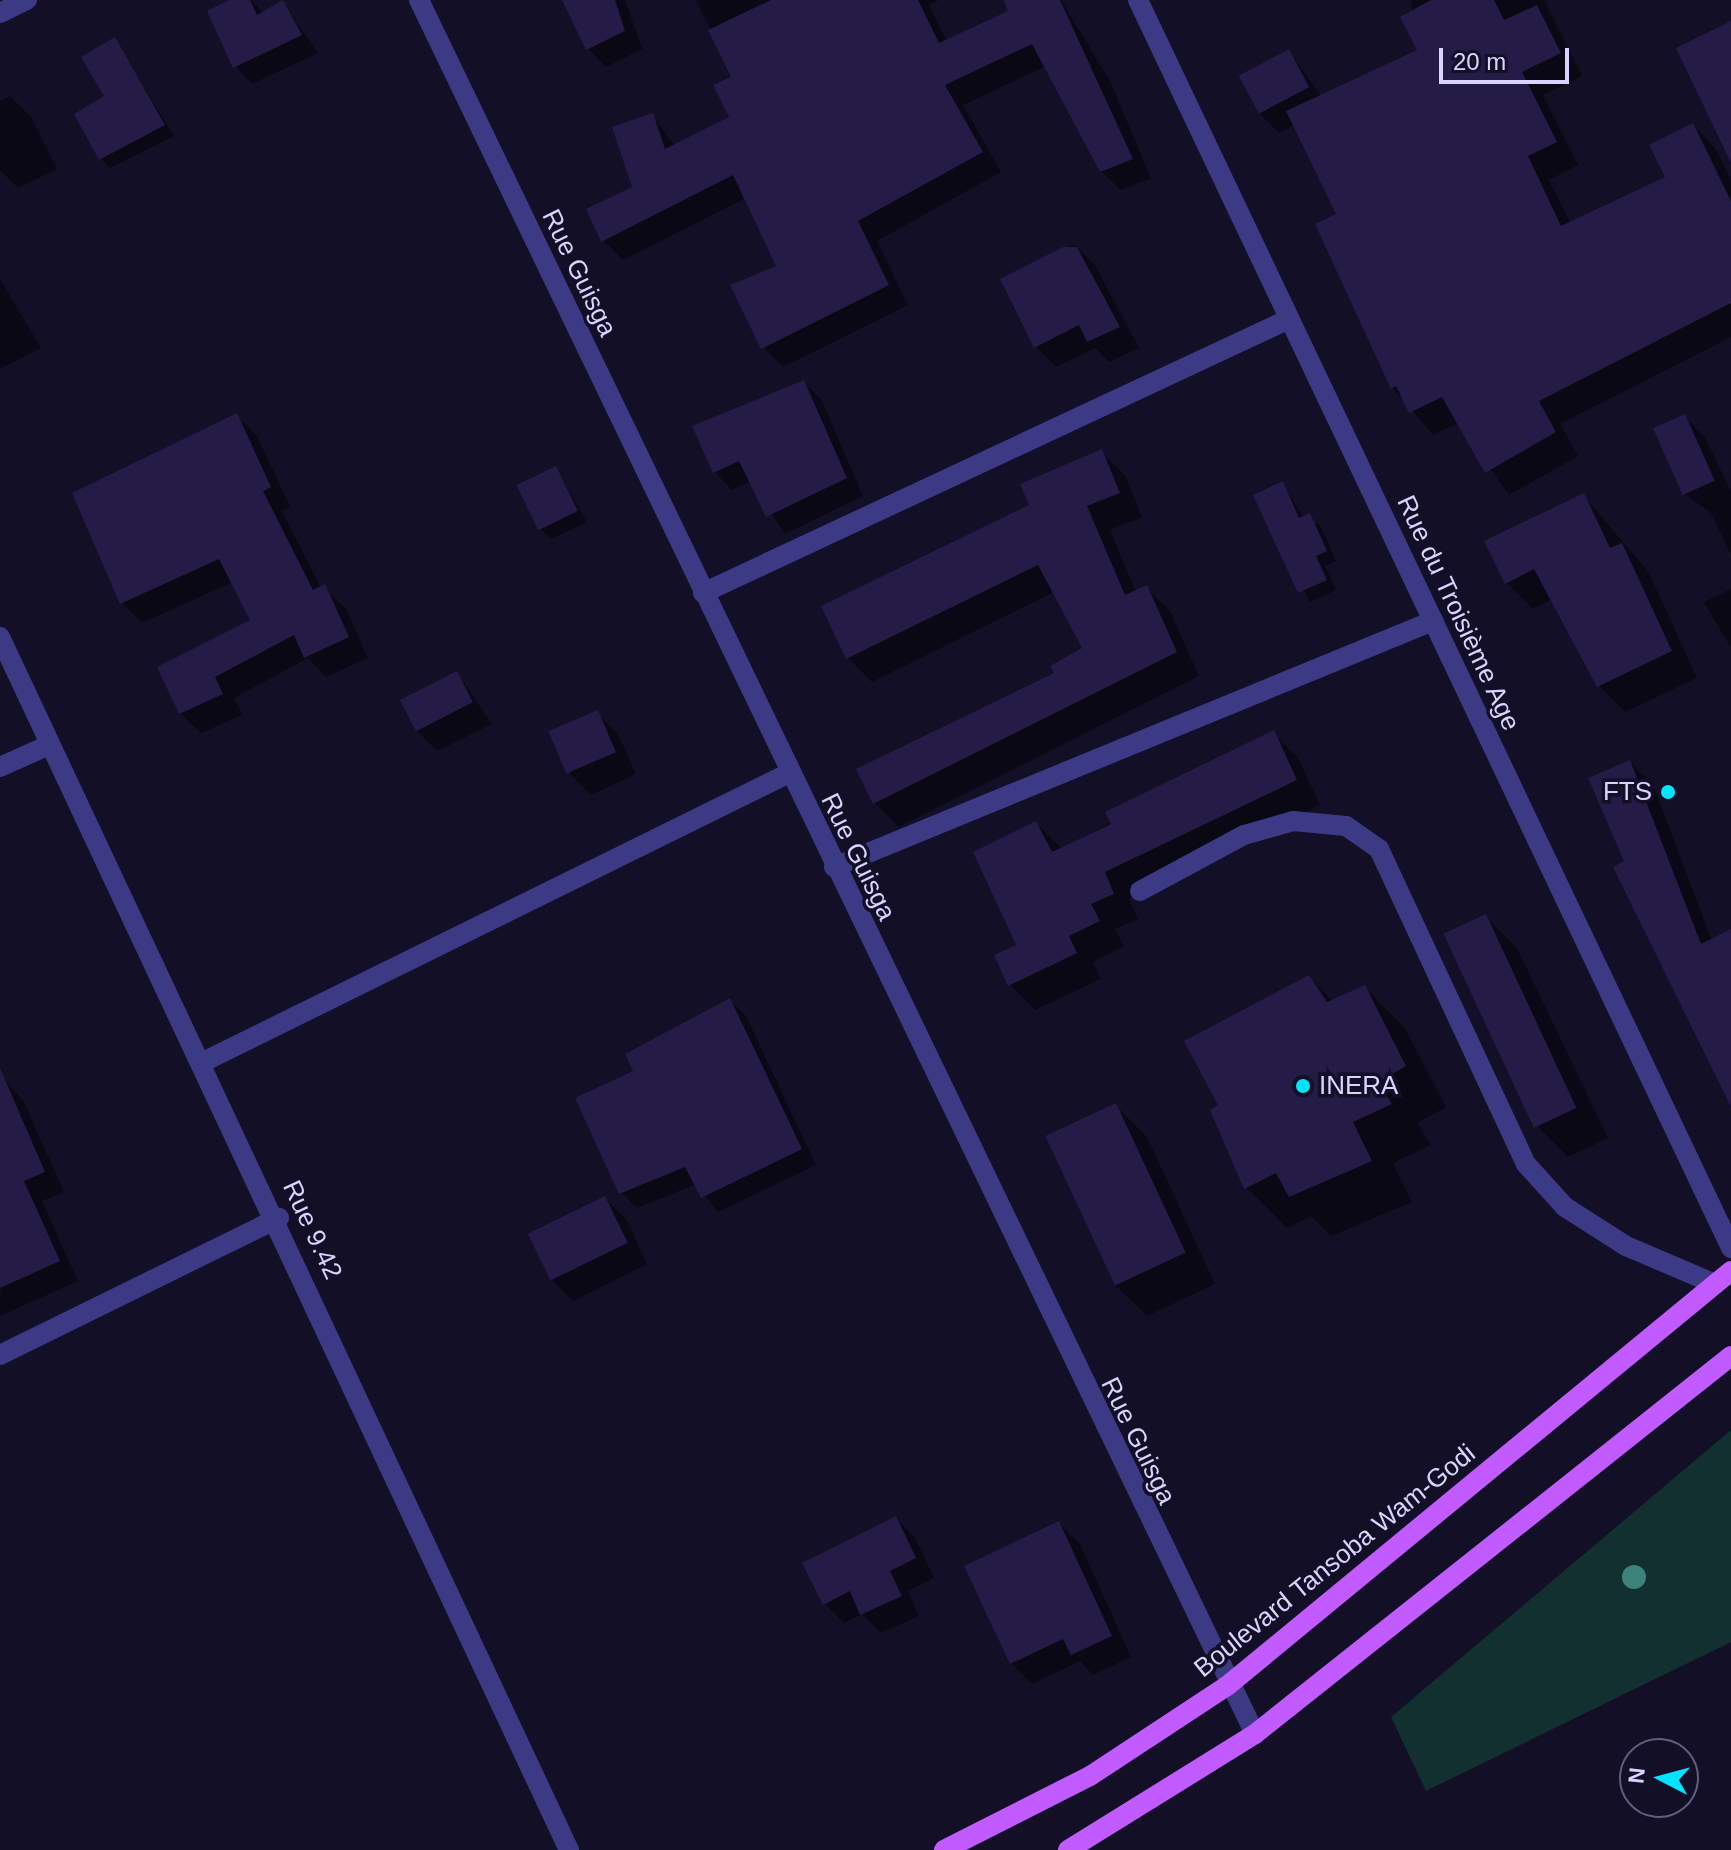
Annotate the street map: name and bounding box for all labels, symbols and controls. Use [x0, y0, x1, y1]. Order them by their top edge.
scale bar [1443, 32, 1573, 82]
text: 20 m [1453, 48, 1506, 75]
street label: Rue Guisga [535, 204, 623, 342]
street label: Rue du Troisième Age [1389, 490, 1527, 736]
place label: FTS [1603, 776, 1652, 808]
marker: FTS [1659, 783, 1677, 801]
street label: Rue Guisga [814, 788, 902, 926]
place label: INERA [1319, 1070, 1398, 1102]
marker: INERA [1294, 1077, 1312, 1095]
street label: Rue 9.42 [276, 1176, 348, 1284]
street label: Rue Guisga [1094, 1372, 1182, 1510]
street label: Boulevard Tansoba Wam-Godi [1188, 1438, 1482, 1684]
north arrow [1619, 1738, 1699, 1818]
text: N [1623, 1766, 1650, 1785]

